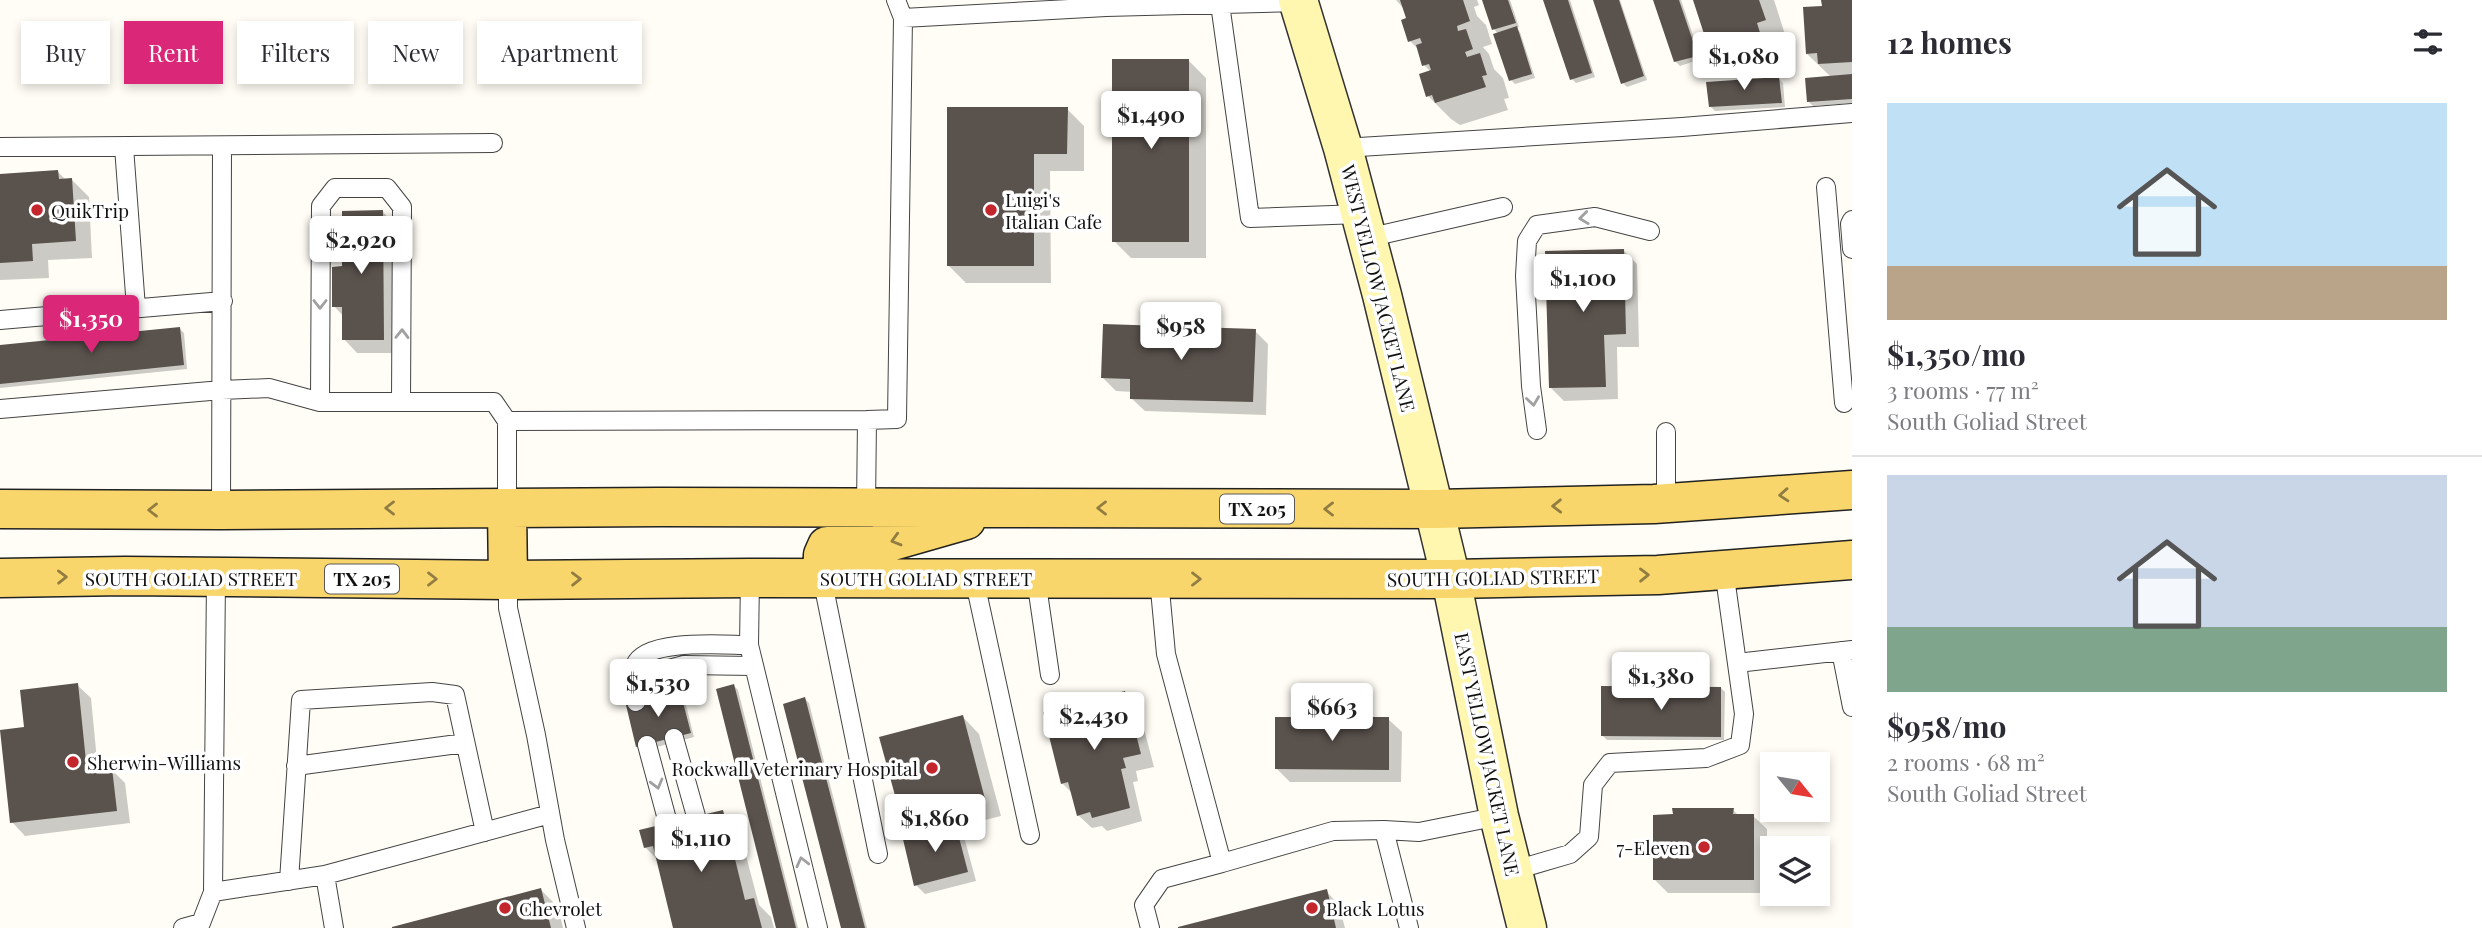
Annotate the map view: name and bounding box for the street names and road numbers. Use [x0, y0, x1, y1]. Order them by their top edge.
street label: WEST YELLOW JACKET LANE [1335, 161, 1422, 414]
road number: TX 205 [1220, 494, 1294, 524]
street label: SOUTH GOLIAD STREET [1387, 562, 1600, 592]
road number: TX 205 [325, 564, 399, 594]
street label: SOUTH GOLIAD STREET [85, 565, 297, 591]
street label: SOUTH GOLIAD STREET [820, 565, 1032, 591]
street label: EAST YELLOW JACKET LANE [1449, 630, 1527, 878]

